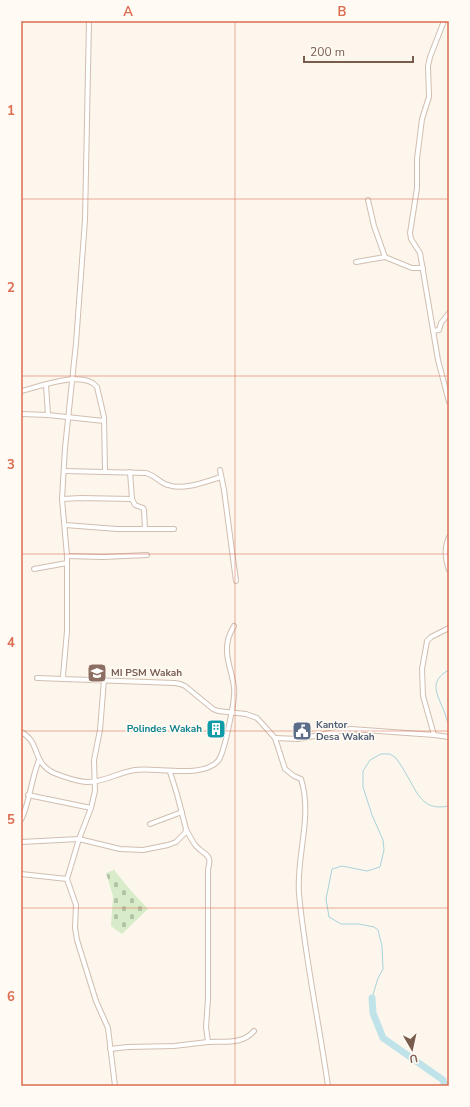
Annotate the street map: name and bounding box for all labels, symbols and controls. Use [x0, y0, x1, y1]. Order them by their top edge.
text: A [123, 3, 133, 21]
text: B [338, 3, 347, 21]
scale bar [304, 38, 413, 64]
text: 200 m [310, 44, 345, 60]
text: 1 [7, 102, 15, 120]
text: 2 [7, 279, 15, 297]
text: 3 [7, 456, 15, 474]
text: 4 [7, 634, 15, 652]
school or university icon: MI PSM Wakah [86, 662, 108, 684]
place label: MI PSM Wakah [111, 666, 182, 680]
building icon: Polindes Wakah [205, 718, 227, 740]
place label: Kantor Desa Wakah [316, 718, 375, 744]
public building icon: Kantor Desa Wakah [291, 720, 313, 742]
place label: Polindes Wakah [127, 722, 202, 736]
text: 5 [7, 811, 15, 829]
text: 6 [7, 988, 15, 1006]
north arrow [392, 1029, 432, 1069]
text: U [408, 1050, 419, 1066]

